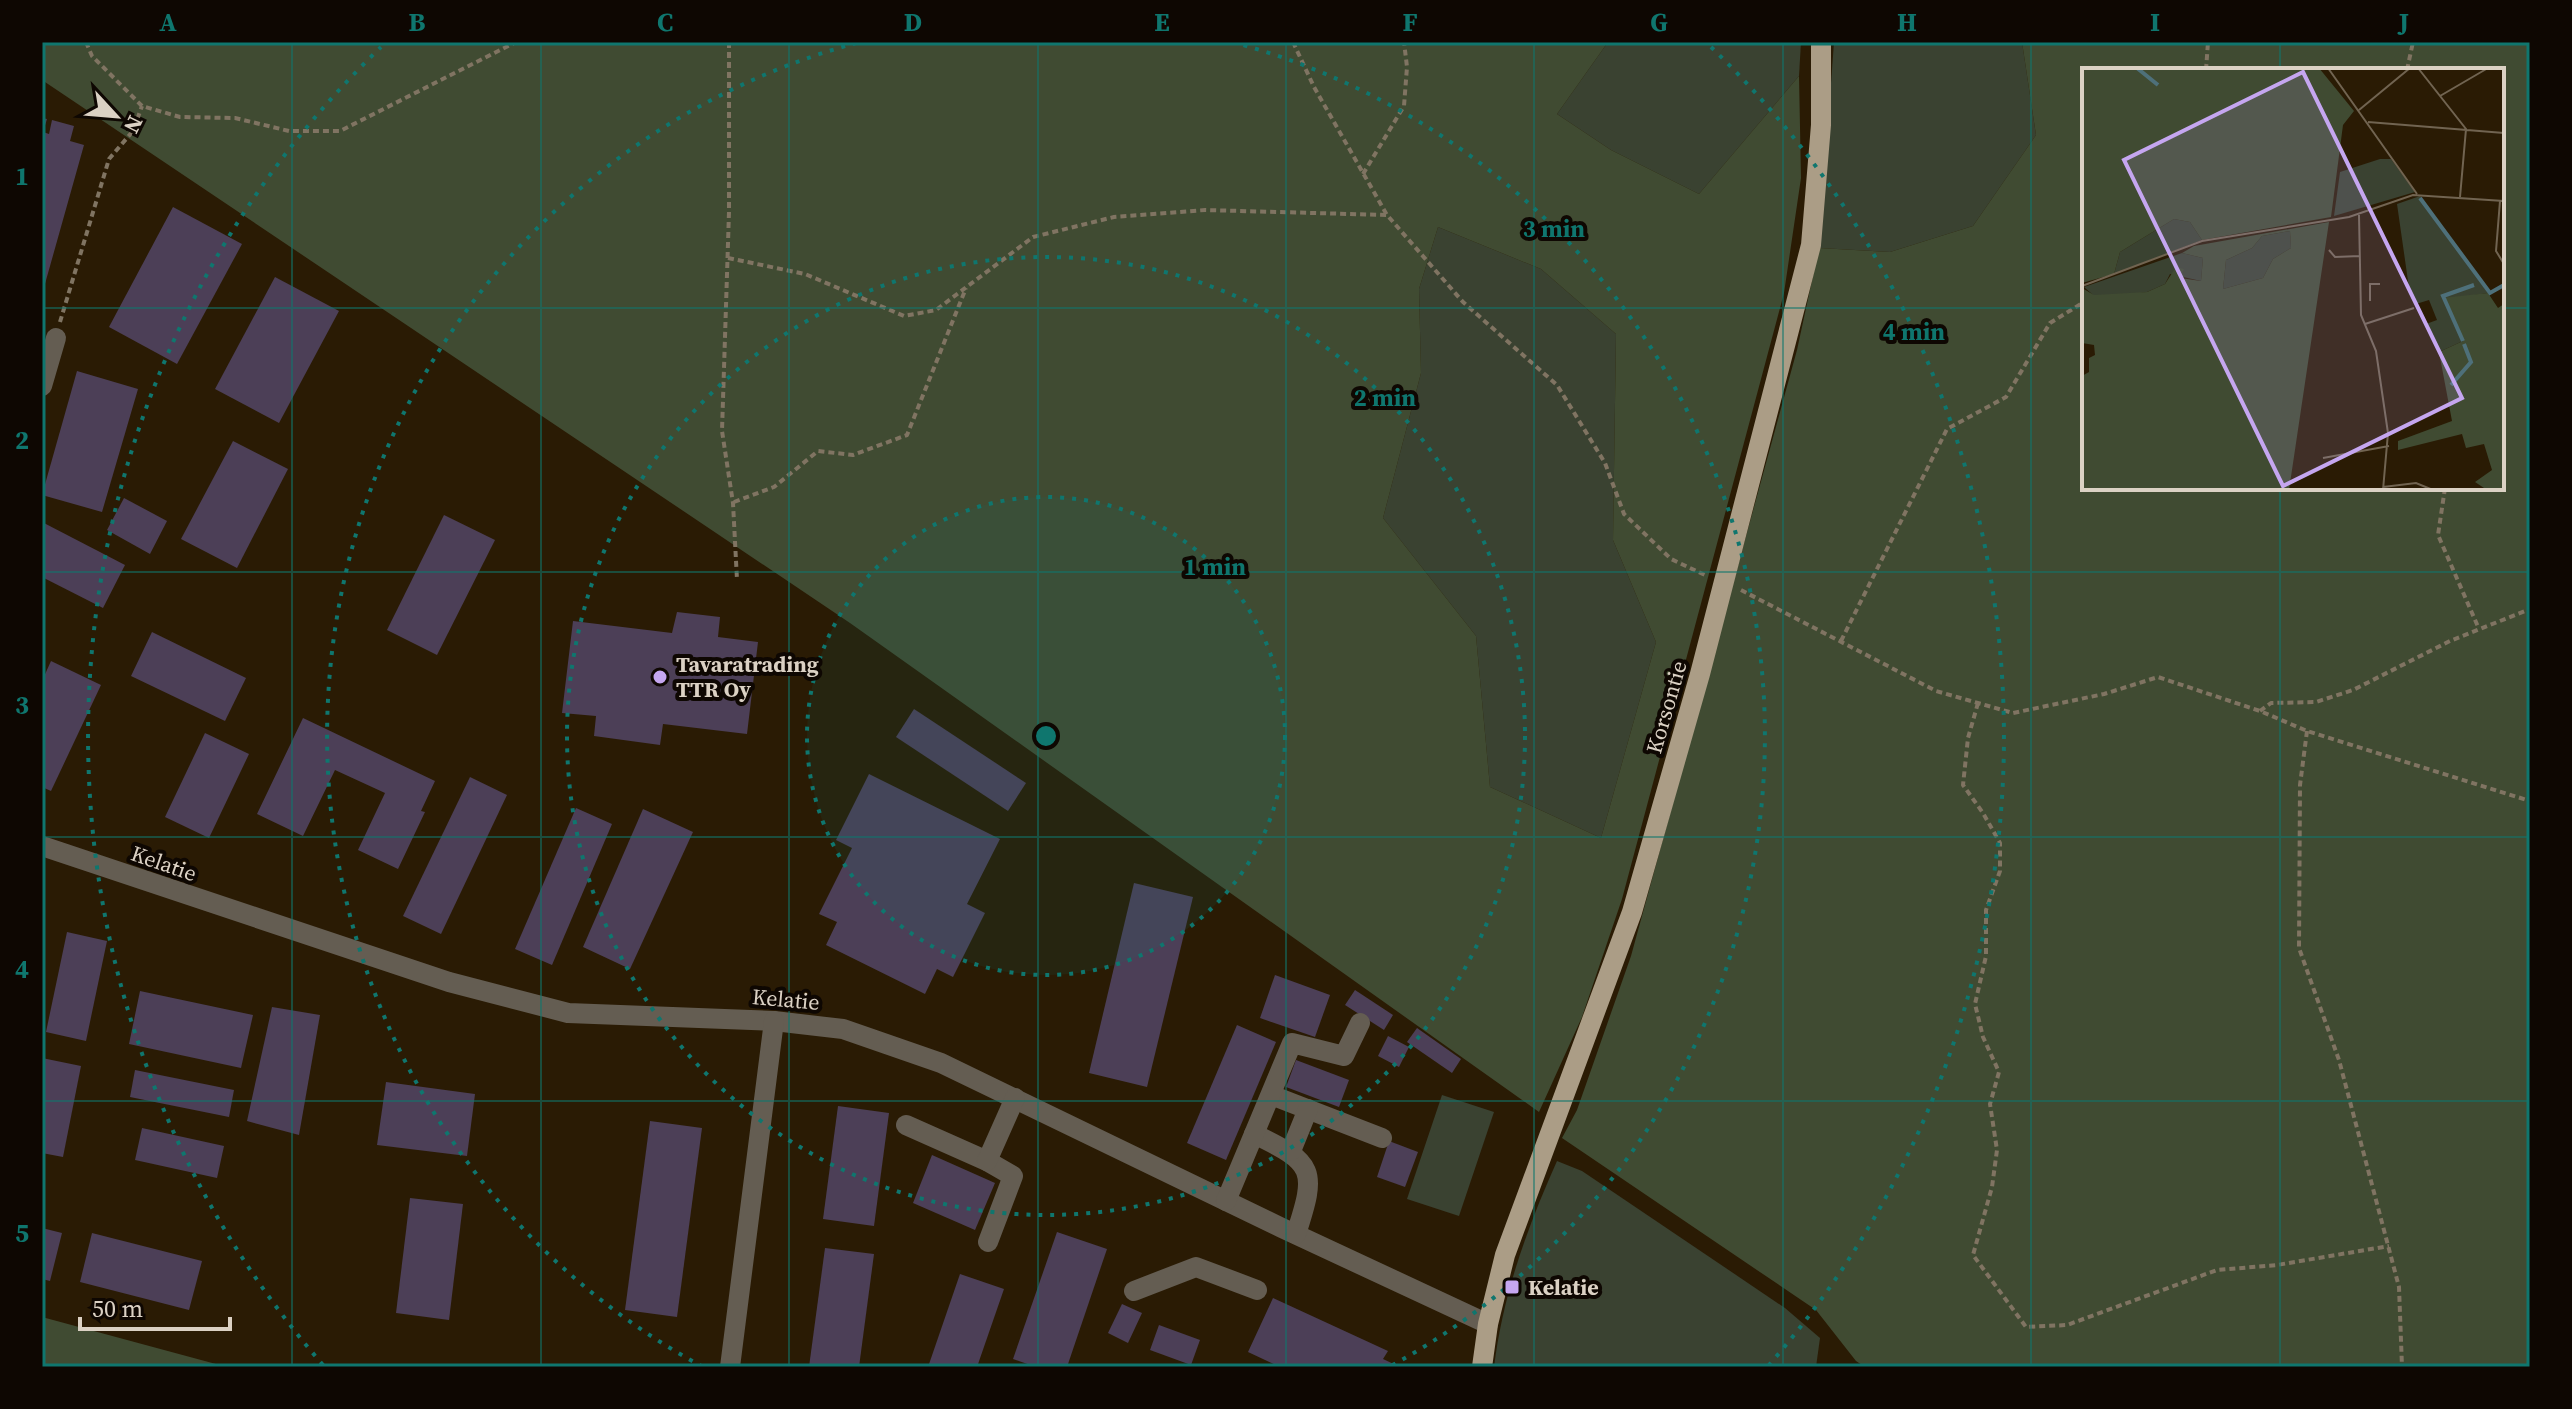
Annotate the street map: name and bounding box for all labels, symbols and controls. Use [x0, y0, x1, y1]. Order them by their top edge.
text: A [159, 4, 177, 40]
text: B [409, 4, 426, 40]
text: C [657, 4, 673, 40]
text: D [904, 4, 922, 40]
text: E [1154, 4, 1170, 40]
text: F [1402, 4, 1418, 40]
text: G [1650, 4, 1668, 40]
text: H [1897, 4, 1917, 40]
text: I [2150, 4, 2160, 40]
text: J [2397, 4, 2409, 40]
inset map [2082, 68, 2504, 490]
north arrow [76, 76, 156, 156]
text: N [117, 111, 151, 139]
text: 1 [15, 158, 29, 194]
text: 3 min [1523, 212, 1585, 245]
text: 4 min [1883, 315, 1945, 348]
text: 2 min [1354, 381, 1416, 414]
text: 2 [15, 422, 29, 458]
text: 1 min [1184, 550, 1246, 583]
place label: Tavaratrading TTR Oy [676, 649, 819, 704]
street label: Korsontie [1638, 657, 1694, 757]
marker: Tavaratrading TTR Oy [651, 668, 669, 686]
text: 3 [15, 687, 29, 723]
centre of rings [1032, 722, 1060, 750]
street label: Kelatie [127, 838, 201, 888]
text: 4 [15, 951, 29, 987]
street label: Kelatie [751, 981, 821, 1017]
text: 5 [15, 1215, 29, 1251]
place label: Kelatie [1528, 1272, 1599, 1302]
marker: Kelatie [1503, 1278, 1521, 1296]
scale bar [80, 1281, 230, 1331]
text: 50 m [92, 1292, 143, 1325]

